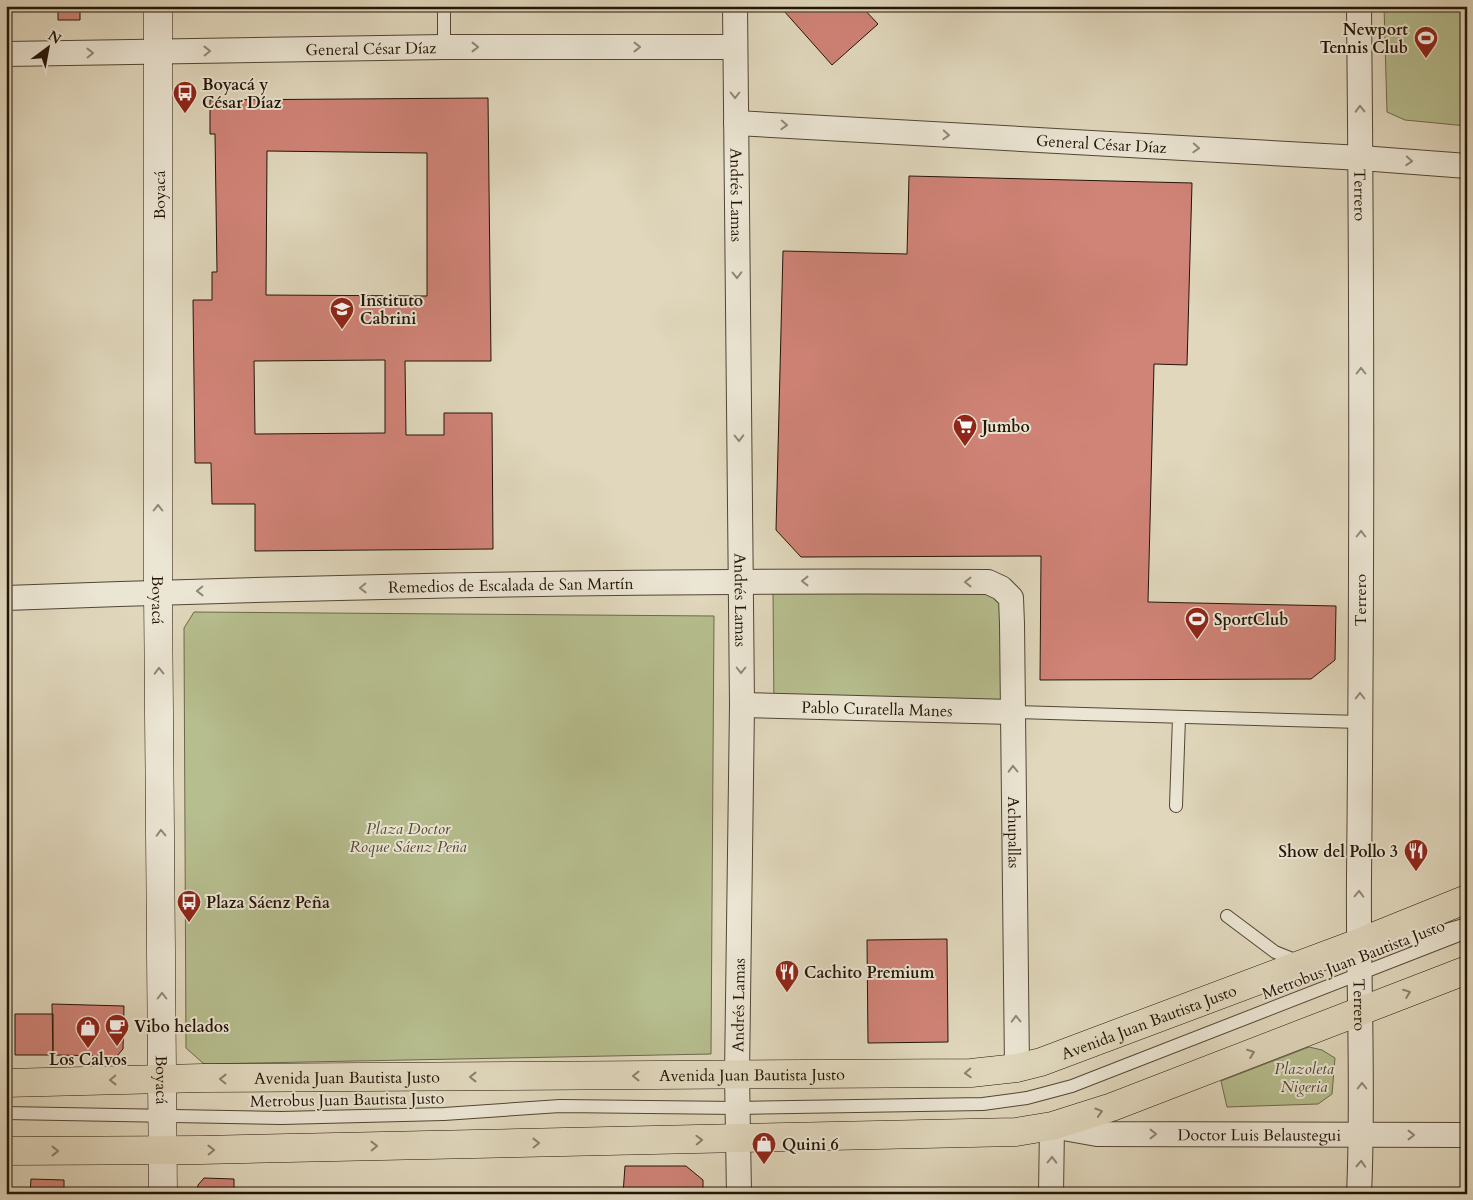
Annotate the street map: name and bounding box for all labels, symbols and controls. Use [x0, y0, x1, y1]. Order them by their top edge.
place label: Newport Tennis Club [1320, 19, 1408, 59]
north arrow [22, 22, 72, 72]
sports icon: Newport Tennis Club [1413, 25, 1439, 59]
text: N [44, 26, 65, 49]
street label: General César Díaz [305, 37, 437, 61]
one-way arrow [472, 42, 479, 52]
one-way arrow [634, 42, 642, 52]
one-way arrow [204, 46, 212, 57]
one-way arrow [86, 48, 94, 58]
place label: Boyacá y César Díaz [202, 74, 282, 114]
bus stop icon: Boyacá y César Díaz [172, 80, 198, 114]
one-way arrow [730, 92, 740, 100]
one-way arrow [1355, 105, 1365, 112]
one-way arrow [780, 120, 788, 131]
one-way arrow [943, 129, 951, 140]
street label: General César Díaz [1035, 130, 1167, 159]
one-way arrow [1192, 143, 1200, 154]
street label: Andrés Lamas [724, 148, 747, 242]
one-way arrow [1406, 156, 1414, 167]
street label: Terrero [1348, 169, 1371, 222]
street label: Boyacá [149, 170, 171, 220]
one-way arrow [732, 272, 742, 280]
place label: Instituto Cabrini [360, 290, 423, 330]
school or university icon: Instituto Cabrini [329, 296, 355, 330]
one-way arrow [1356, 367, 1366, 375]
supermarket icon: Jumbo [952, 413, 978, 447]
place label: Jumbo [980, 416, 1030, 438]
one-way arrow [734, 434, 744, 442]
one-way arrow [153, 504, 163, 512]
one-way arrow [1356, 530, 1366, 538]
street label: Andrés Lamas [728, 553, 751, 647]
street label: Remedios de Escalada de San Martín [388, 573, 634, 599]
street label: Terrero [1350, 573, 1372, 626]
street label: Boyacá [146, 575, 168, 625]
one-way arrow [801, 576, 809, 586]
one-way arrow [964, 577, 972, 587]
one-way arrow [359, 583, 366, 593]
one-way arrow [196, 586, 204, 596]
sports icon: SportClub [1184, 606, 1210, 640]
place label: SportClub [1214, 609, 1289, 631]
one-way arrow [154, 667, 164, 674]
one-way arrow [736, 667, 746, 675]
one-way arrow [1355, 692, 1365, 700]
street label: Pablo Curatella Manes [801, 697, 953, 722]
one-way arrow [1008, 765, 1018, 772]
street label: Achupallas [1002, 796, 1025, 869]
park label: Plaza Doctor Roque Sáenz Peña [349, 818, 467, 858]
one-way arrow [156, 829, 166, 837]
restaurant icon: Show del Pollo 3 [1403, 838, 1429, 872]
place label: Show del Pollo 3 [1279, 841, 1398, 863]
bus stop icon: Plaza Sáenz Peña [176, 889, 202, 923]
one-way arrow [1354, 890, 1364, 898]
place label: Plaza Sáenz Peña [206, 892, 330, 914]
street label: Metrobus Juan Bautista Justo [1259, 915, 1448, 1005]
street label: Andrés Lamas [727, 958, 751, 1052]
restaurant icon: Cachito Premium [774, 959, 800, 993]
place label: Cachito Premium [804, 962, 935, 984]
street label: Terrero [1348, 979, 1370, 1032]
street label: Avenida Juan Bautista Justo [1058, 980, 1240, 1065]
one-way arrow [1402, 989, 1411, 999]
one-way arrow [157, 992, 167, 1000]
cafe icon: Vibo helados [104, 1013, 130, 1047]
shop icon: Los Calvos [75, 1015, 101, 1049]
one-way arrow [1011, 1015, 1021, 1022]
place label: Vibo helados [134, 1016, 229, 1038]
place label: Los Calvos [49, 1049, 127, 1071]
one-way arrow [1246, 1049, 1255, 1059]
street label: Boyacá [150, 1055, 172, 1105]
park label: Plazoleta Nigeria [1274, 1058, 1334, 1098]
street label: Avenida Juan Bautista Justo [659, 1064, 845, 1087]
street label: Avenida Juan Bautista Justo [254, 1066, 440, 1090]
one-way arrow [964, 1067, 972, 1078]
one-way arrow [631, 1071, 639, 1081]
one-way arrow [469, 1072, 476, 1082]
one-way arrow [219, 1074, 226, 1084]
one-way arrow [109, 1075, 117, 1085]
one-way arrow [1357, 1082, 1367, 1090]
street label: Metrobus Juan Bautista Justo [250, 1087, 445, 1113]
one-way arrow [1094, 1107, 1103, 1117]
street label: Doctor Luis Belaustegui [1178, 1124, 1341, 1147]
one-way arrow [1150, 1129, 1157, 1139]
one-way arrow [1408, 1130, 1415, 1140]
shop icon: Quini 6 [751, 1131, 777, 1165]
one-way arrow [695, 1134, 703, 1145]
place label: Quini 6 [782, 1134, 839, 1156]
one-way arrow [532, 1138, 540, 1148]
one-way arrow [370, 1141, 378, 1152]
one-way arrow [208, 1145, 215, 1155]
one-way arrow [52, 1146, 59, 1156]
one-way arrow [1047, 1156, 1057, 1164]
one-way arrow [1355, 1160, 1366, 1168]

